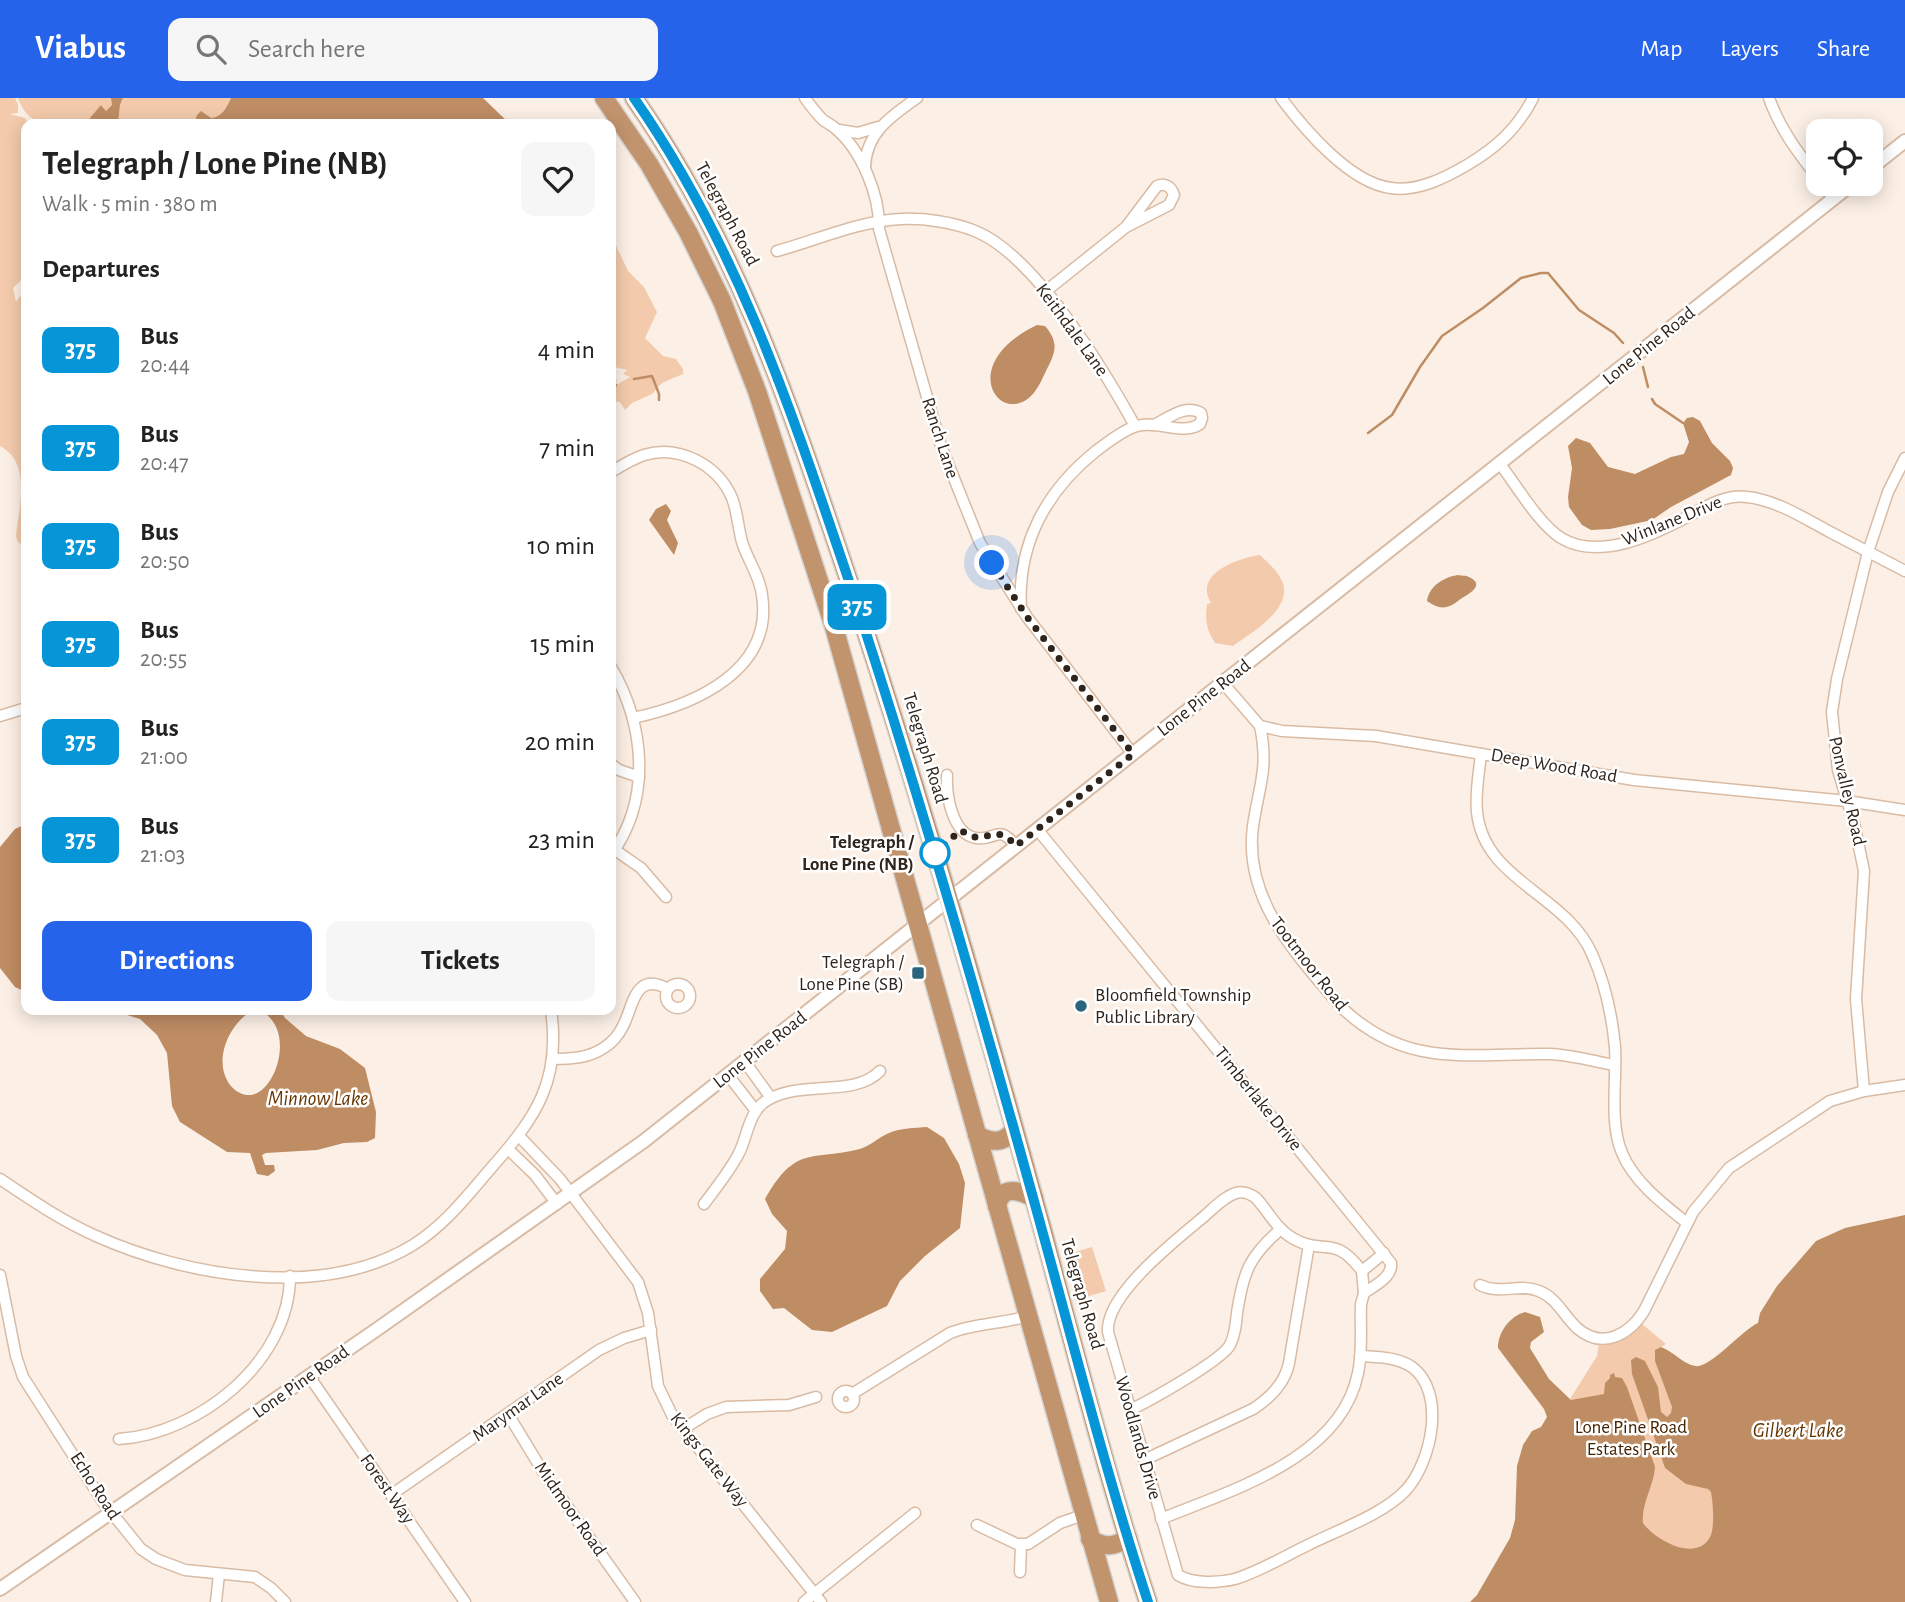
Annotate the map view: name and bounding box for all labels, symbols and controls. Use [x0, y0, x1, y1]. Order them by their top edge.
search box [168, 18, 658, 81]
icon: search [192, 30, 230, 68]
text: Viabus [35, 32, 126, 65]
text: Search here [248, 36, 366, 62]
text: Map [1640, 37, 1682, 61]
text: Layers [1720, 37, 1779, 61]
text: Share [1817, 37, 1870, 61]
map controls [1806, 119, 1883, 196]
button: locate [1806, 119, 1883, 196]
button: heart [521, 142, 595, 216]
text: Telegraph / Lone Pine (NB) [42, 148, 388, 181]
street label: Telegraph Road [692, 159, 762, 269]
text: Walk · 5 min · 380 m [42, 193, 218, 216]
text: Departures [42, 256, 160, 282]
street label: Keithdale Lane [1032, 280, 1112, 380]
street label: Lone Pine Road [1599, 303, 1699, 389]
text: Bus [140, 323, 179, 349]
text: 4 min [538, 337, 595, 363]
text: 375 [65, 338, 96, 362]
text: 20:44 [140, 354, 190, 377]
street label: Ranch Lane [918, 395, 962, 481]
text: Bus [140, 421, 179, 447]
text: 7 min [539, 435, 595, 461]
text: 375 [65, 436, 96, 460]
text: 20:47 [140, 452, 189, 475]
street label: Winlane Drive [1619, 492, 1725, 550]
text: Bus [140, 519, 179, 545]
text: 10 min [528, 533, 595, 559]
text: 375 [65, 534, 96, 558]
your location [974, 545, 1009, 580]
text: 20:50 [140, 550, 190, 573]
line badge: 375 [817, 584, 897, 630]
text: 375 [841, 595, 873, 619]
text: Bus [140, 617, 179, 643]
text: 15 min [530, 631, 595, 657]
text: 375 [65, 632, 96, 656]
text: 20:55 [140, 648, 187, 671]
street label: Lone Pine Road [1154, 656, 1254, 740]
street label: Telegraph Road [899, 690, 951, 806]
text: Bus [140, 715, 179, 741]
text: 20 min [525, 729, 595, 755]
text: 375 [65, 730, 96, 754]
street label: Ponvalley Road [1825, 735, 1869, 848]
text: 21:00 [140, 746, 188, 769]
street label: Deep Wood Road [1489, 746, 1619, 787]
text: Bus [140, 813, 179, 839]
text: 23 min [528, 827, 595, 853]
text: 375 [65, 828, 96, 852]
place label: Telegraph / Lone Pine (NB) [802, 833, 915, 874]
marker: Telegraph / Lone Pine (NB) [920, 838, 950, 868]
text: 21:03 [140, 844, 185, 867]
street label: Tootmoor Road [1267, 913, 1352, 1015]
button: Directions [42, 921, 312, 1001]
button: Tickets [326, 921, 595, 1001]
place label: Telegraph / Lone Pine (SB) [799, 953, 905, 994]
marker: Telegraph / Lone Pine (SB) [910, 965, 926, 981]
place label: Bloomfield Township Public Library [1095, 986, 1251, 1027]
marker: Bloomfield Township Public Library [1073, 998, 1089, 1014]
street label: Lone Pine Road [710, 1008, 810, 1092]
street label: Timberlake Drive [1211, 1044, 1305, 1154]
water label: Minnow Lake [268, 1088, 368, 1109]
street label: Telegraph Road [1057, 1236, 1107, 1352]
street label: Lone Pine Road [249, 1342, 353, 1422]
street label: Marymar Lane [469, 1369, 567, 1445]
street label: Woodlands Drive [1111, 1374, 1165, 1502]
street label: Kings Gate Way [666, 1409, 752, 1511]
park label: Lone Pine Road Estates Park [1575, 1418, 1687, 1459]
water label: Gilbert Lake [1753, 1420, 1843, 1441]
street label: Echo Road [66, 1449, 124, 1523]
street label: Forest Way [356, 1451, 418, 1527]
street label: Midmoor Road [531, 1458, 609, 1560]

